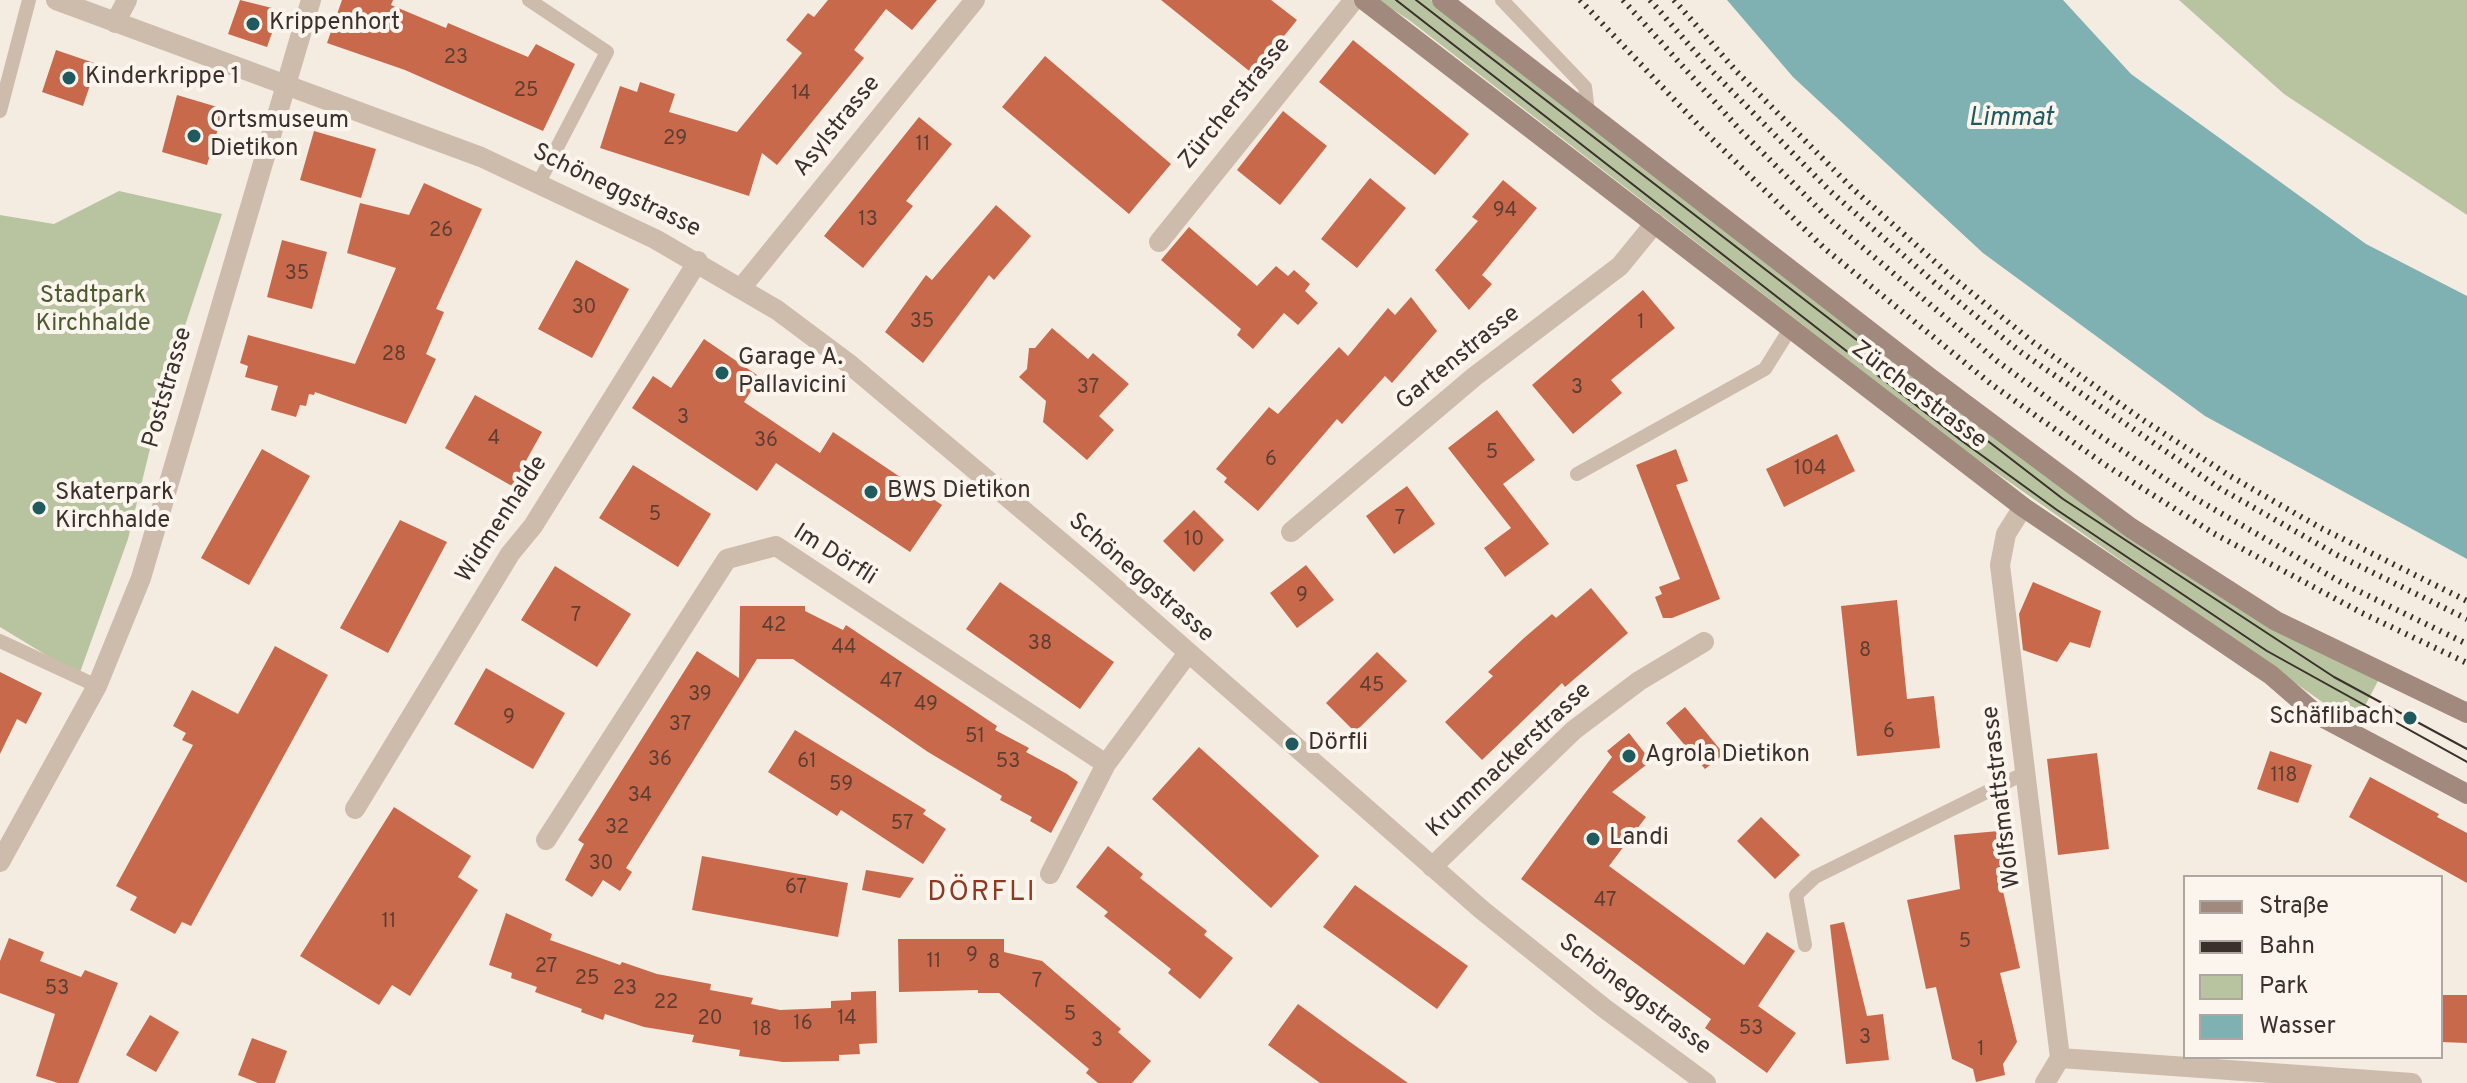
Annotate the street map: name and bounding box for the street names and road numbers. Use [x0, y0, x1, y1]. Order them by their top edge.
street label: Zürcherstrasse [1174, 32, 1298, 176]
street label: Asylstrasse [788, 71, 888, 183]
street label: Schöneggstrasse [527, 139, 705, 245]
street label: Gartenstrasse [1391, 300, 1527, 418]
street label: Poststrasse [138, 324, 200, 452]
street label: Zürcherstrasse [1845, 336, 1991, 456]
street label: Widmenhalde [451, 451, 555, 589]
street label: Schöneggstrasse [1061, 508, 1219, 650]
street label: Im Dörfli [787, 519, 881, 593]
street label: Krummackerstrasse [1422, 677, 1598, 845]
street label: Wolfsmattstrasse [1977, 704, 2029, 890]
street label: Schöneggstrasse [1552, 929, 1716, 1063]

